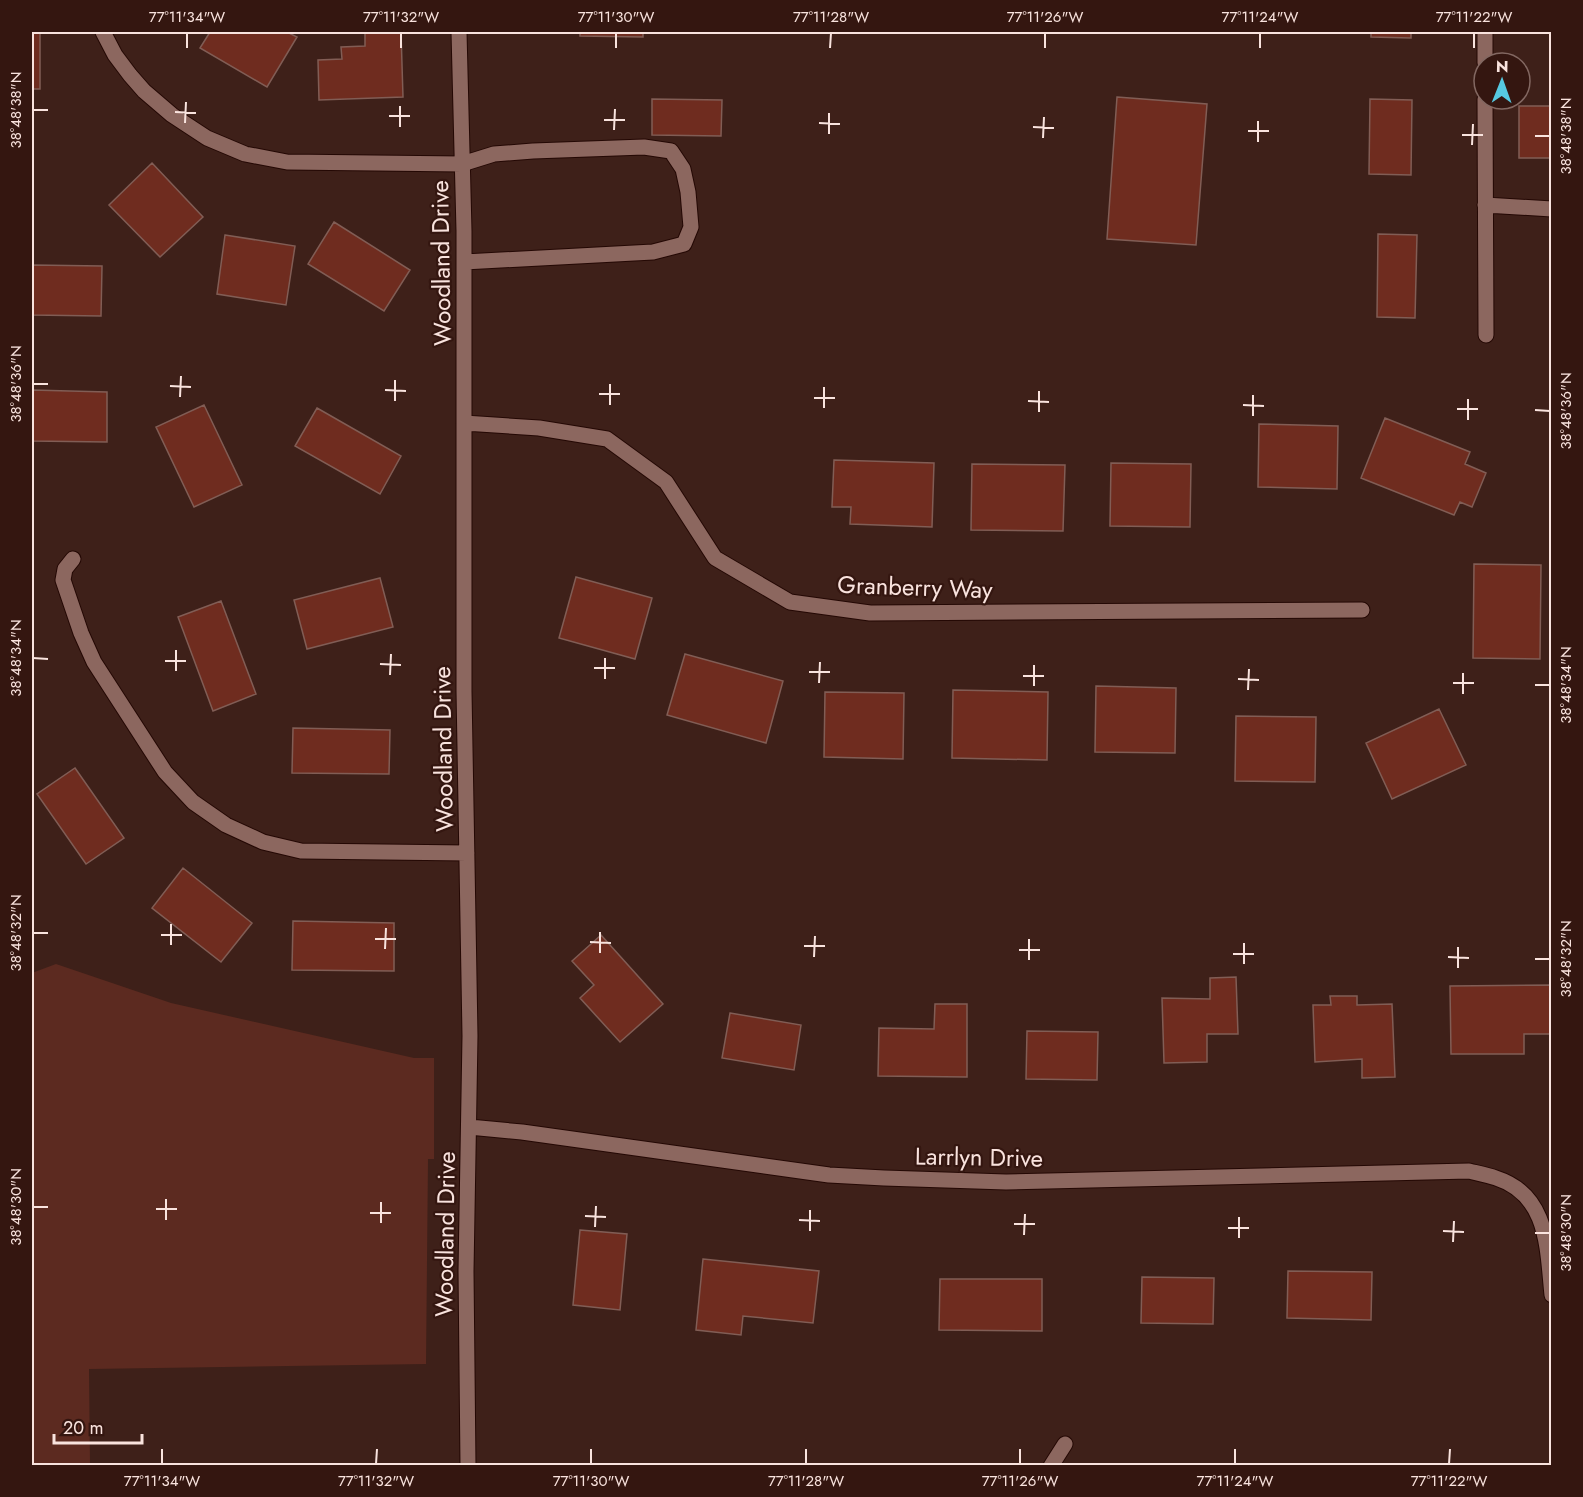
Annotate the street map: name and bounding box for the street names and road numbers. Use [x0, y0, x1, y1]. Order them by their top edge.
street label: Woodland Drive [422, 180, 460, 346]
street label: Granberry Way [837, 567, 994, 607]
street label: Woodland Drive [424, 666, 462, 832]
street label: Larrlyn Drive [915, 1138, 1043, 1176]
street label: Woodland Drive [426, 1151, 464, 1317]

